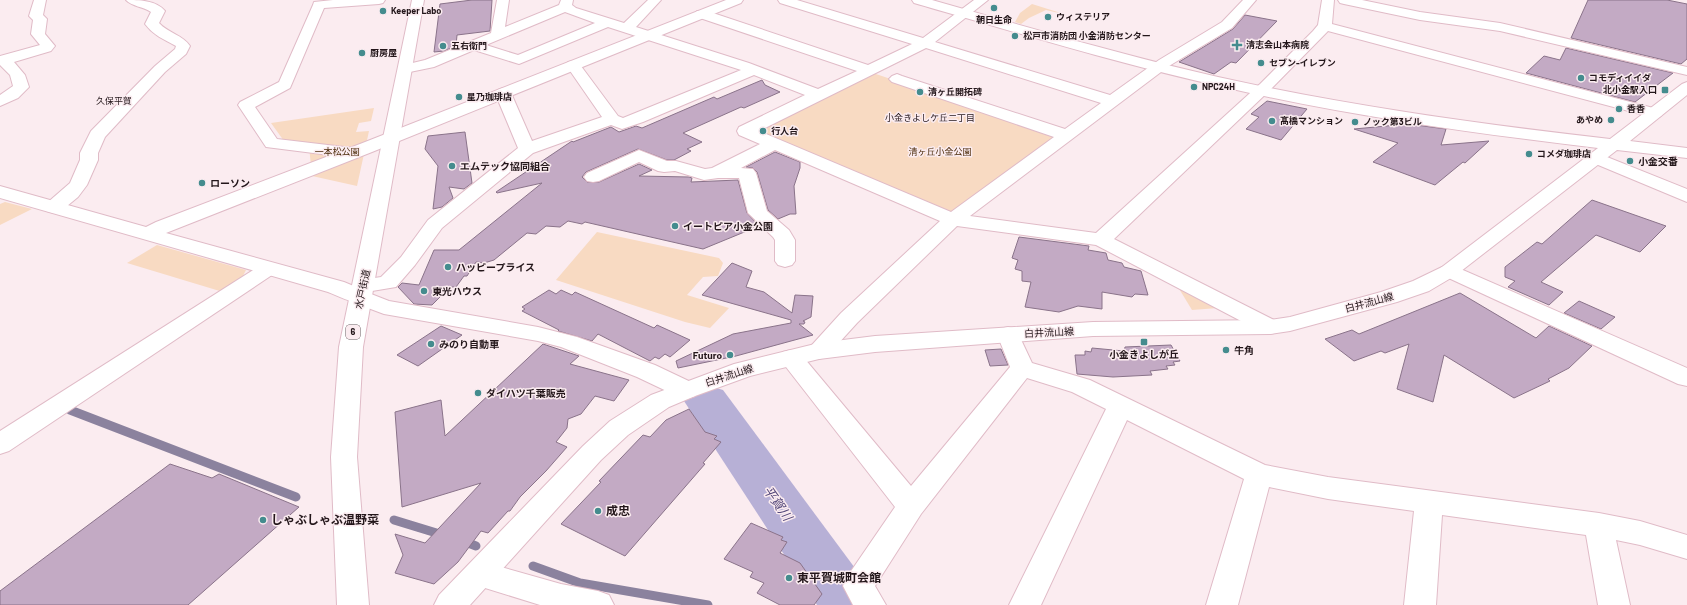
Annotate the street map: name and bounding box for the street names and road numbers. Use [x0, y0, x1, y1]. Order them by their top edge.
street label: 水戸街道 [352, 268, 372, 310]
street label: 白井流山線 [1343, 290, 1395, 314]
road number: 6 [346, 325, 360, 339]
street label: 白井流山線 [1024, 325, 1074, 339]
street label: 白井流山線 [703, 362, 755, 388]

